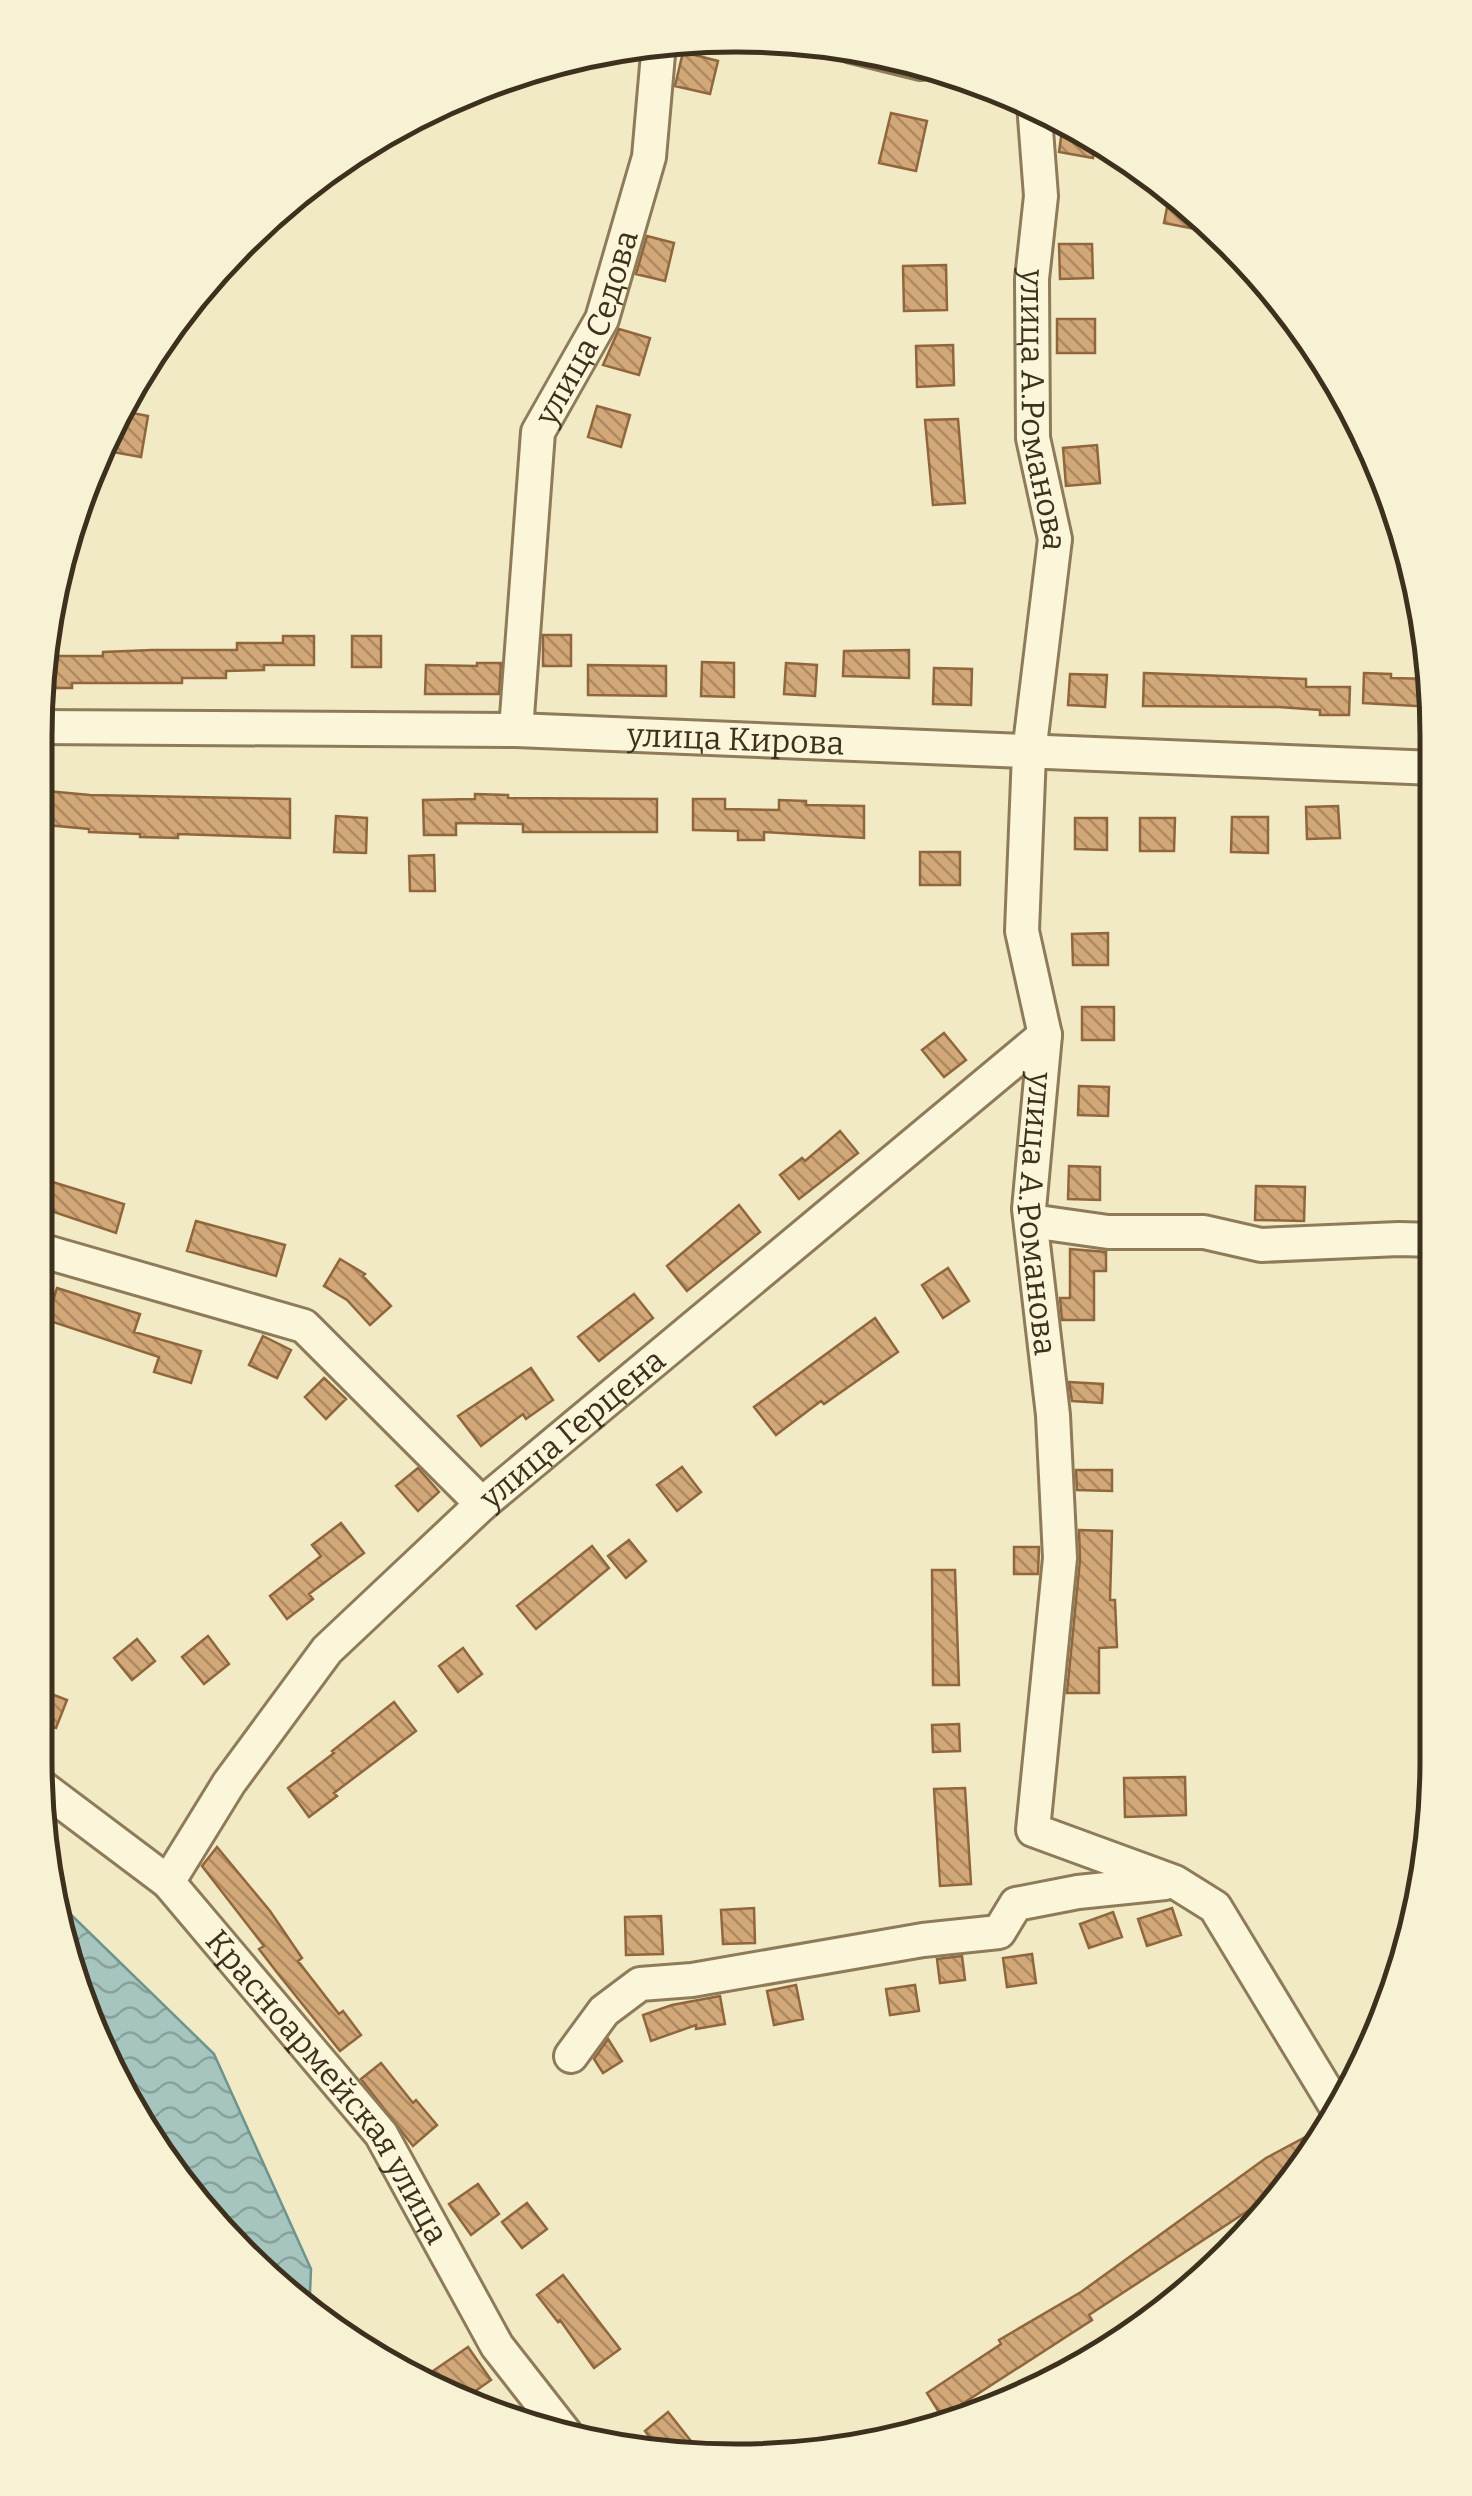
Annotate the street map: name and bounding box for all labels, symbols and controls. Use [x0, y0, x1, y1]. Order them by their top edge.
street label: улица Седова [526, 226, 646, 433]
street label: улица А.Романова [1012, 266, 1075, 553]
street label: улица Кирова [626, 716, 845, 763]
street label: улица А.Романова [1009, 1070, 1065, 1357]
street label: улица Герцена [471, 1341, 673, 1517]
street label: Красноармейская улица [198, 1922, 456, 2251]

